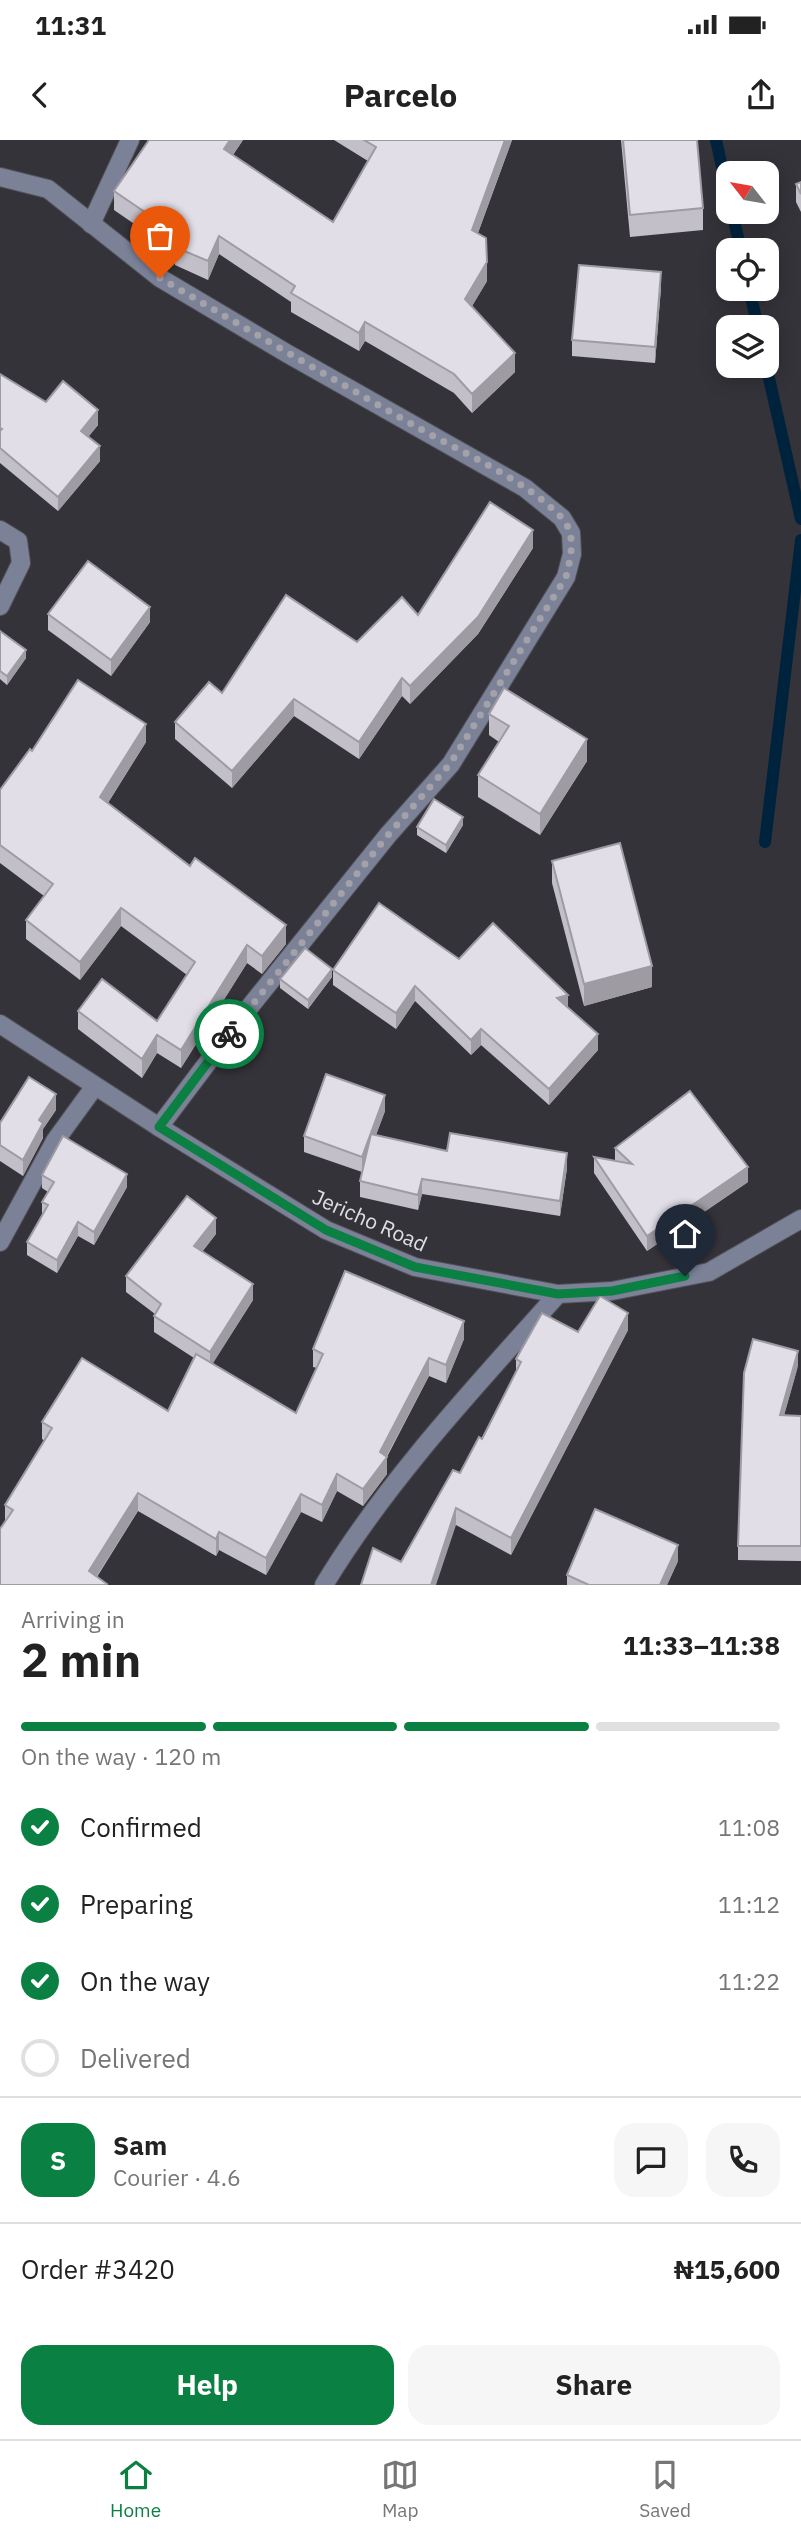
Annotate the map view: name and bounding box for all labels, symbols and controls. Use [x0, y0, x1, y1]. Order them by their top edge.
text: 11:31 [35, 8, 106, 42]
text: Parcelo [344, 74, 457, 116]
icon: back [21, 76, 59, 114]
icon: share [742, 76, 780, 114]
north arrow [716, 161, 779, 224]
map controls [716, 161, 779, 378]
pin [130, 206, 190, 278]
icon: bag [141, 217, 179, 255]
button: locate [716, 238, 779, 301]
button: layers [716, 315, 779, 378]
courier [194, 999, 264, 1069]
icon: bike [210, 1015, 248, 1053]
street label: Jericho Road [308, 1182, 432, 1258]
pin [655, 1204, 715, 1276]
icon: home [666, 1215, 704, 1253]
text: Arriving in [21, 1604, 125, 1634]
text: 11:33–11:38 [623, 1628, 780, 1662]
text: 2 min [21, 1630, 141, 1690]
text: On the way · 120 m [21, 1741, 221, 1771]
icon: check [21, 1808, 59, 1846]
text: Confirmed [80, 1810, 202, 1844]
text: 11:08 [718, 1812, 780, 1842]
icon: check [21, 1885, 59, 1923]
text: Preparing [80, 1887, 193, 1921]
text: 11:12 [718, 1889, 780, 1919]
icon: check [21, 1962, 59, 2000]
text: On the way [80, 1964, 210, 1998]
text: 11:22 [718, 1966, 780, 1996]
text: Delivered [80, 2041, 191, 2075]
button: chat [614, 2123, 688, 2197]
button: phone [706, 2123, 780, 2197]
text: Sam [113, 2128, 167, 2162]
text: S [50, 2143, 66, 2177]
text: Courier · 4.6 [113, 2162, 241, 2192]
text: Order #3420 [21, 2252, 175, 2286]
text: ₦15,600 [674, 2252, 780, 2286]
button: Help [21, 2345, 394, 2425]
button: Share [408, 2345, 780, 2425]
tab: Home [110, 2456, 161, 2522]
tab: Map [381, 2456, 419, 2522]
tab: Saved [639, 2456, 691, 2522]

